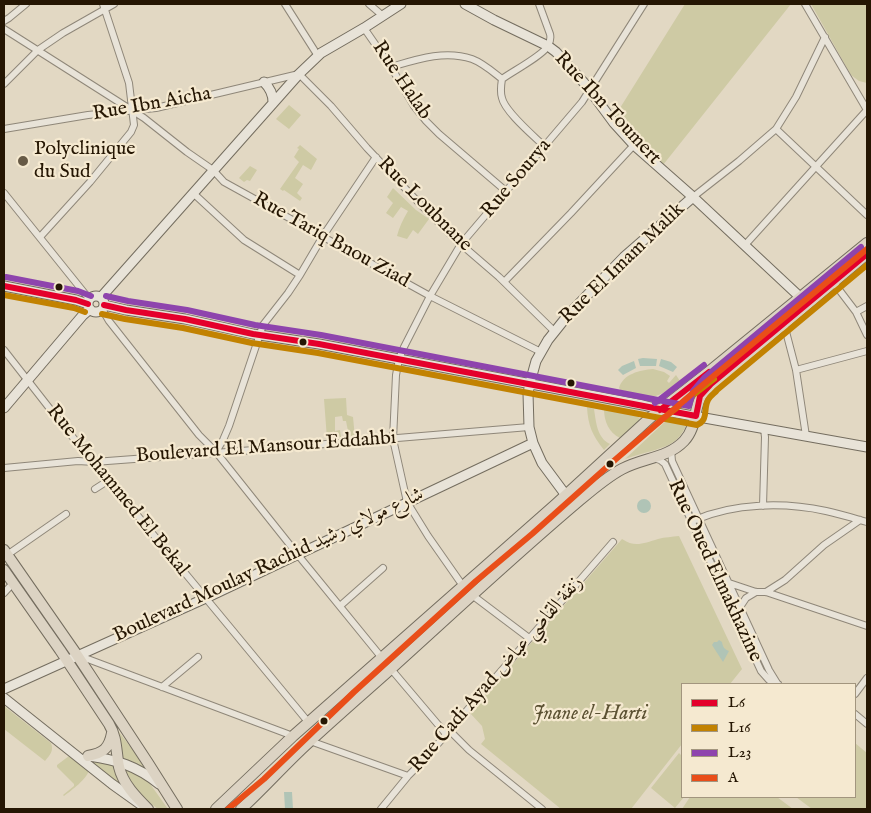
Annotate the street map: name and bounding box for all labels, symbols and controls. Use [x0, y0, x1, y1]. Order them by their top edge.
street label: Rue Halab [366, 37, 436, 125]
street label: Rue Ibn Toumert [548, 47, 666, 171]
street label: Rue Ibn Aicha [91, 83, 213, 127]
street label: Rue Sourya [477, 135, 557, 223]
place label: Polyclinique du Sud [34, 138, 135, 185]
street label: Rue Loubnane [372, 153, 476, 257]
marker: Polyclinique du Sud [16, 154, 30, 168]
street label: Rue Tariq Bnou Ziad [248, 188, 414, 294]
street label: Rue El Imam Malik [556, 198, 690, 330]
unlabelled marker [54, 282, 64, 292]
unlabelled marker [298, 337, 308, 347]
unlabelled marker [566, 378, 576, 388]
street label: Rue Mohammed El Bekal [40, 400, 194, 582]
street label: Boulevard El Mansour Eddahbi [135, 427, 397, 469]
unlabelled marker [605, 459, 615, 469]
street label: Rue Oued Elmakhazine [661, 476, 767, 666]
street label: Boulevard Moulay Rachid شارع مولاي رشيد [110, 483, 428, 649]
street label: Rue Cadi Ayad زنقة القاضي عياض [405, 572, 589, 778]
legend [681, 683, 856, 798]
text: L6 [728, 693, 745, 712]
park label: Jnane el-Harti [533, 703, 647, 727]
unlabelled marker [319, 716, 329, 726]
text: L16 [728, 718, 751, 737]
text: L23 [728, 743, 751, 762]
text: A [728, 768, 738, 787]

